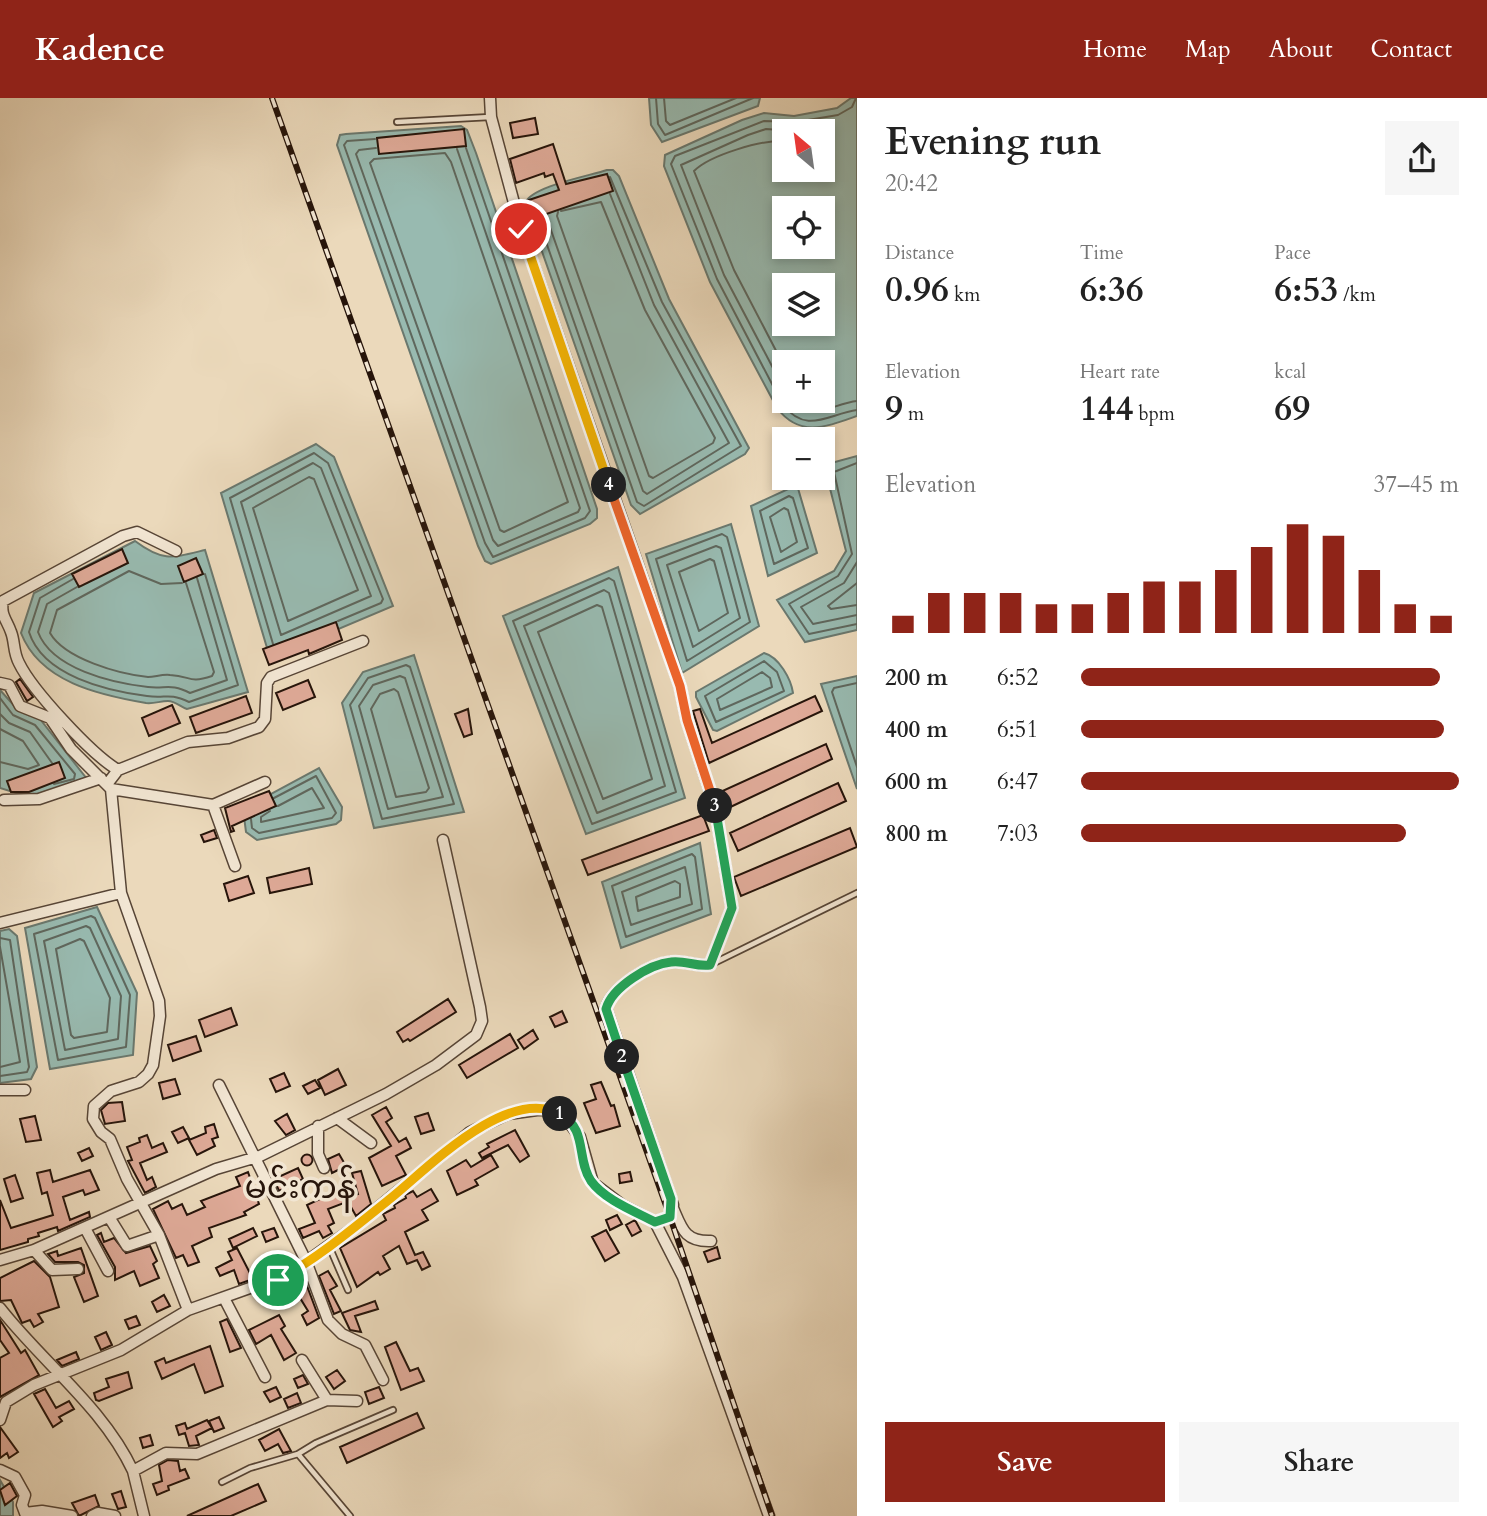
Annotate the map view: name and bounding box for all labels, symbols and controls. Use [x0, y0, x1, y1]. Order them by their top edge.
text: Kadence [35, 27, 165, 72]
text: Home [1083, 33, 1147, 66]
text: Map [1185, 33, 1231, 66]
text: About [1269, 33, 1333, 66]
text: Contact [1371, 33, 1452, 66]
text: Evening run [885, 116, 1101, 168]
north arrow [772, 119, 835, 182]
map controls [772, 119, 835, 490]
button: share [1385, 121, 1459, 195]
text: 20:42 [885, 168, 938, 199]
button: locate [772, 196, 835, 259]
pin [491, 199, 551, 259]
icon: check [502, 210, 540, 248]
text: Distance [885, 240, 954, 266]
text: Time [1080, 240, 1124, 266]
text: Pace [1274, 240, 1311, 266]
text: 0.96 [885, 266, 949, 314]
text: 6:36 [1080, 266, 1144, 314]
text: 6:53 [1274, 266, 1338, 314]
button: layers [772, 273, 835, 336]
text: km [949, 282, 980, 308]
text: /km [1338, 282, 1376, 308]
button: + [772, 350, 835, 413]
text: Elevation [885, 359, 960, 385]
text: Heart rate [1080, 359, 1160, 385]
text: kcal [1274, 359, 1306, 385]
text: 9 [885, 385, 903, 433]
text: 144 [1080, 385, 1133, 433]
text: 69 [1274, 385, 1310, 433]
text: m [903, 401, 924, 427]
text: bpm [1133, 401, 1175, 427]
button: − [772, 427, 835, 490]
pin: 4 [592, 468, 626, 502]
text: Elevation [885, 469, 976, 500]
text: 37–45 m [1374, 469, 1459, 500]
text: 4 [604, 471, 613, 497]
text: 200 m [885, 662, 948, 693]
text: 6:52 [997, 662, 1038, 693]
text: 400 m [885, 714, 948, 745]
text: 6:51 [997, 714, 1038, 745]
text: 600 m [885, 766, 948, 797]
text: 6:47 [997, 766, 1038, 797]
pin: 3 [698, 788, 732, 824]
text: 3 [710, 792, 719, 818]
text: 800 m [885, 818, 948, 849]
text: 7:03 [997, 818, 1038, 849]
pin: 2 [604, 1040, 640, 1074]
text: 2 [617, 1043, 626, 1069]
pin: 1 [542, 1096, 578, 1132]
text: 1 [555, 1100, 564, 1126]
district label: မင်းကန် [244, 1164, 356, 1213]
pin [248, 1250, 308, 1310]
icon: arrive [259, 1261, 297, 1299]
button: Save [885, 1422, 1165, 1502]
button: Share [1179, 1422, 1459, 1502]

